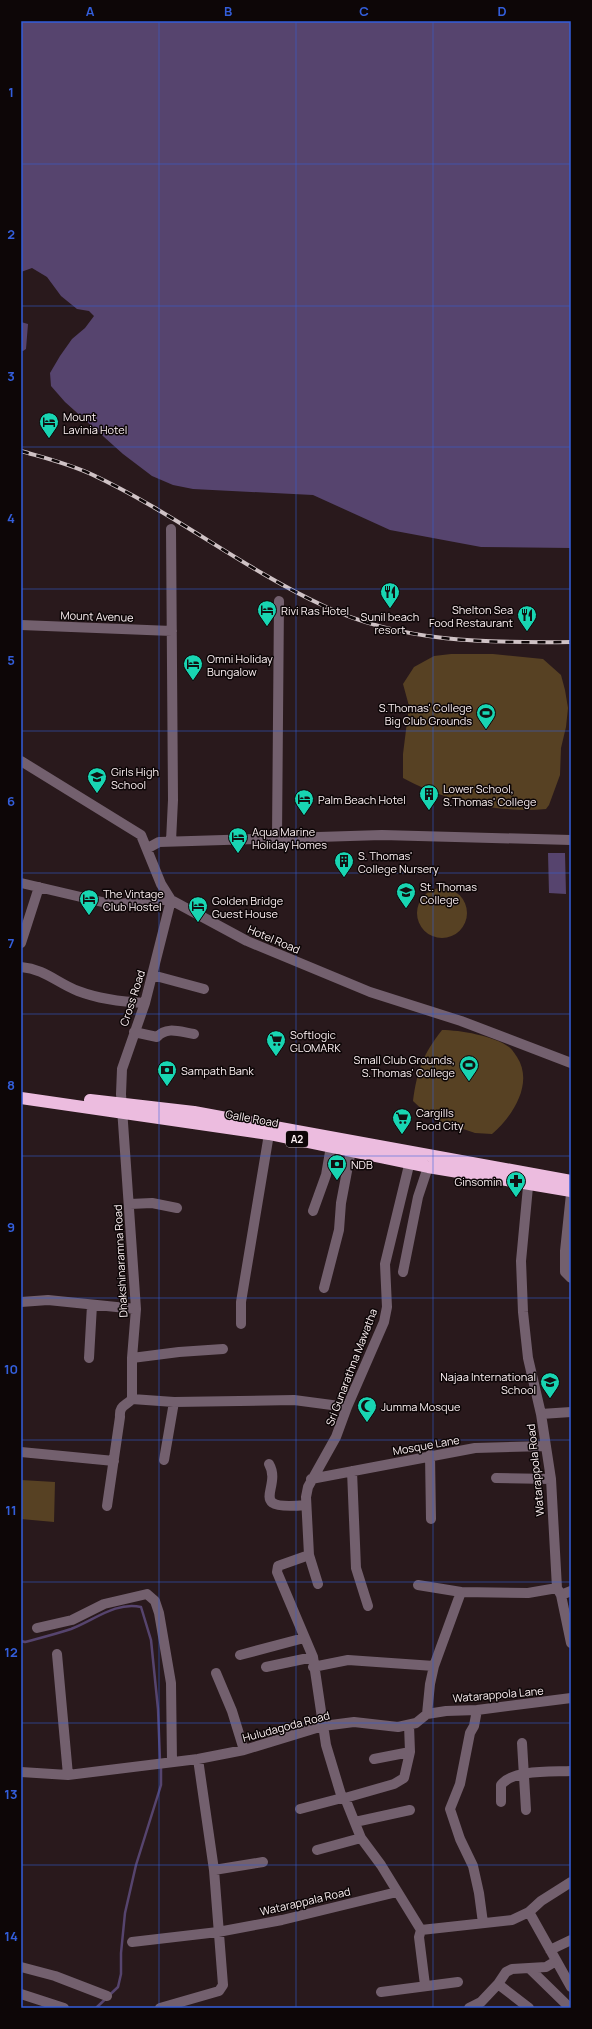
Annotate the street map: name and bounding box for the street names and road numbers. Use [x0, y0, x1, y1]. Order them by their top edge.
street label: Mount Avenue [60, 607, 134, 625]
street label: Hotel Road [246, 921, 302, 957]
street label: Cross Road [116, 968, 148, 1028]
street label: Galle Road [224, 1106, 280, 1130]
road number: A2 [286, 1131, 308, 1147]
street label: Dhakshinaramna Road [110, 1204, 130, 1318]
street label: Sri Gunarathna Mawatha [322, 1306, 380, 1428]
street label: Watarappola Road [523, 1423, 547, 1517]
street label: Mosque Lane [391, 1432, 461, 1458]
street label: Watarappola Lane [452, 1682, 545, 1705]
street label: Huludagoda Road [241, 1707, 331, 1745]
street label: Watarappala Road [258, 1883, 352, 1919]

